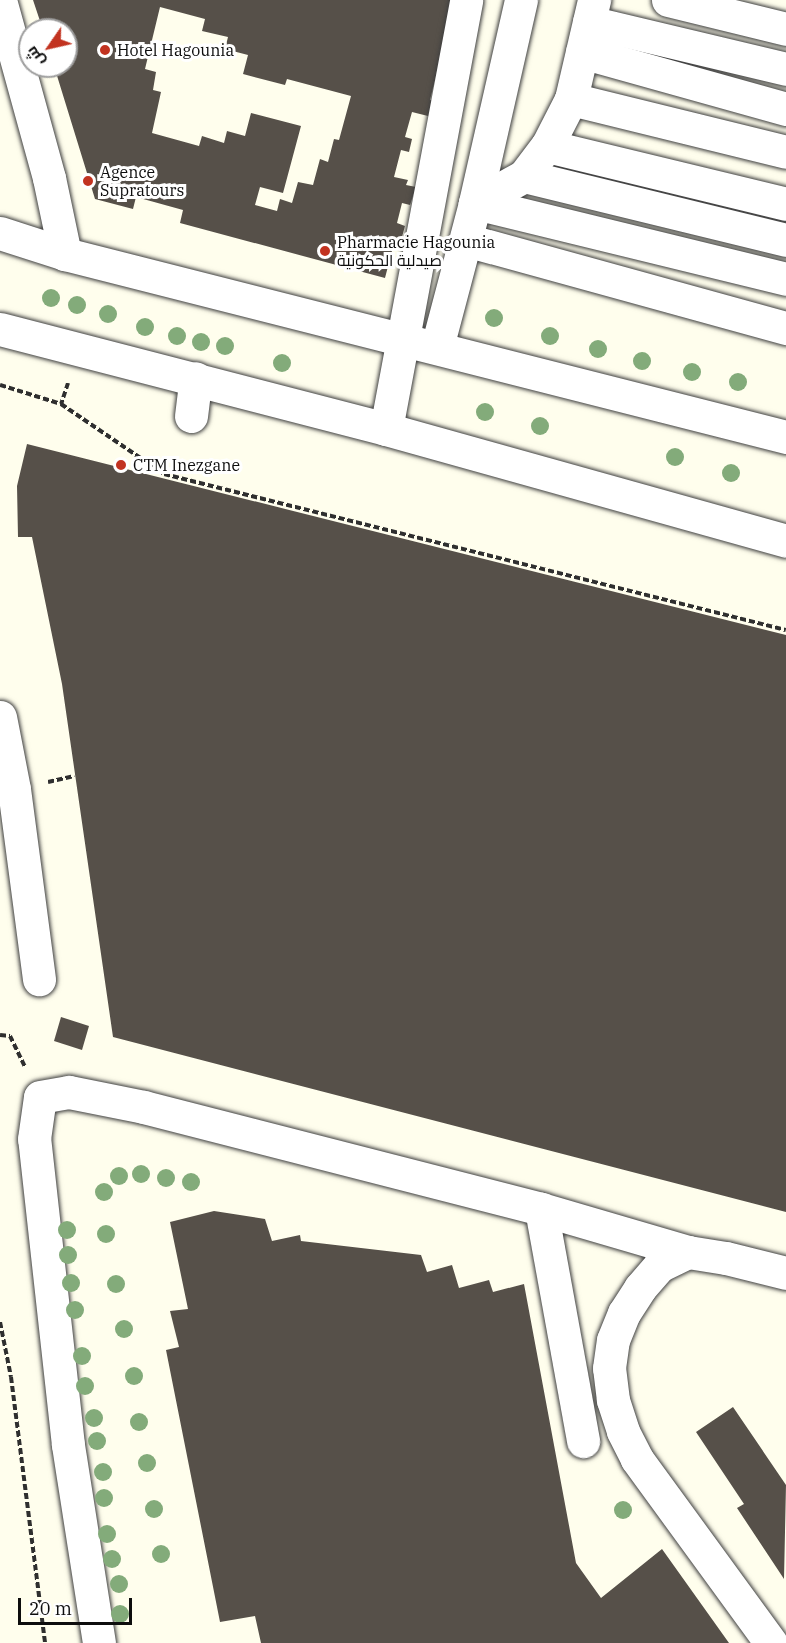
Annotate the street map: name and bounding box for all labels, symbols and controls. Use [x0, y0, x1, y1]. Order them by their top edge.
north arrow [18, 18, 78, 78]
place label: Hotel Hagounia [117, 40, 234, 60]
text: ش [21, 43, 49, 71]
marker: Hotel Hagounia [98, 43, 112, 57]
place label: Agence Supratours [100, 162, 184, 200]
marker: Agence Supratours [81, 174, 95, 188]
place label: Pharmacie Hagounia صيدلية الحكونية [337, 232, 495, 270]
marker: Pharmacie Hagounia صيدلية الحكونية [318, 244, 332, 258]
place label: CTM Inezgane [133, 455, 240, 475]
marker: CTM Inezgane [114, 458, 128, 472]
scale bar [21, 1586, 135, 1624]
text: 20 m [29, 1597, 72, 1620]

